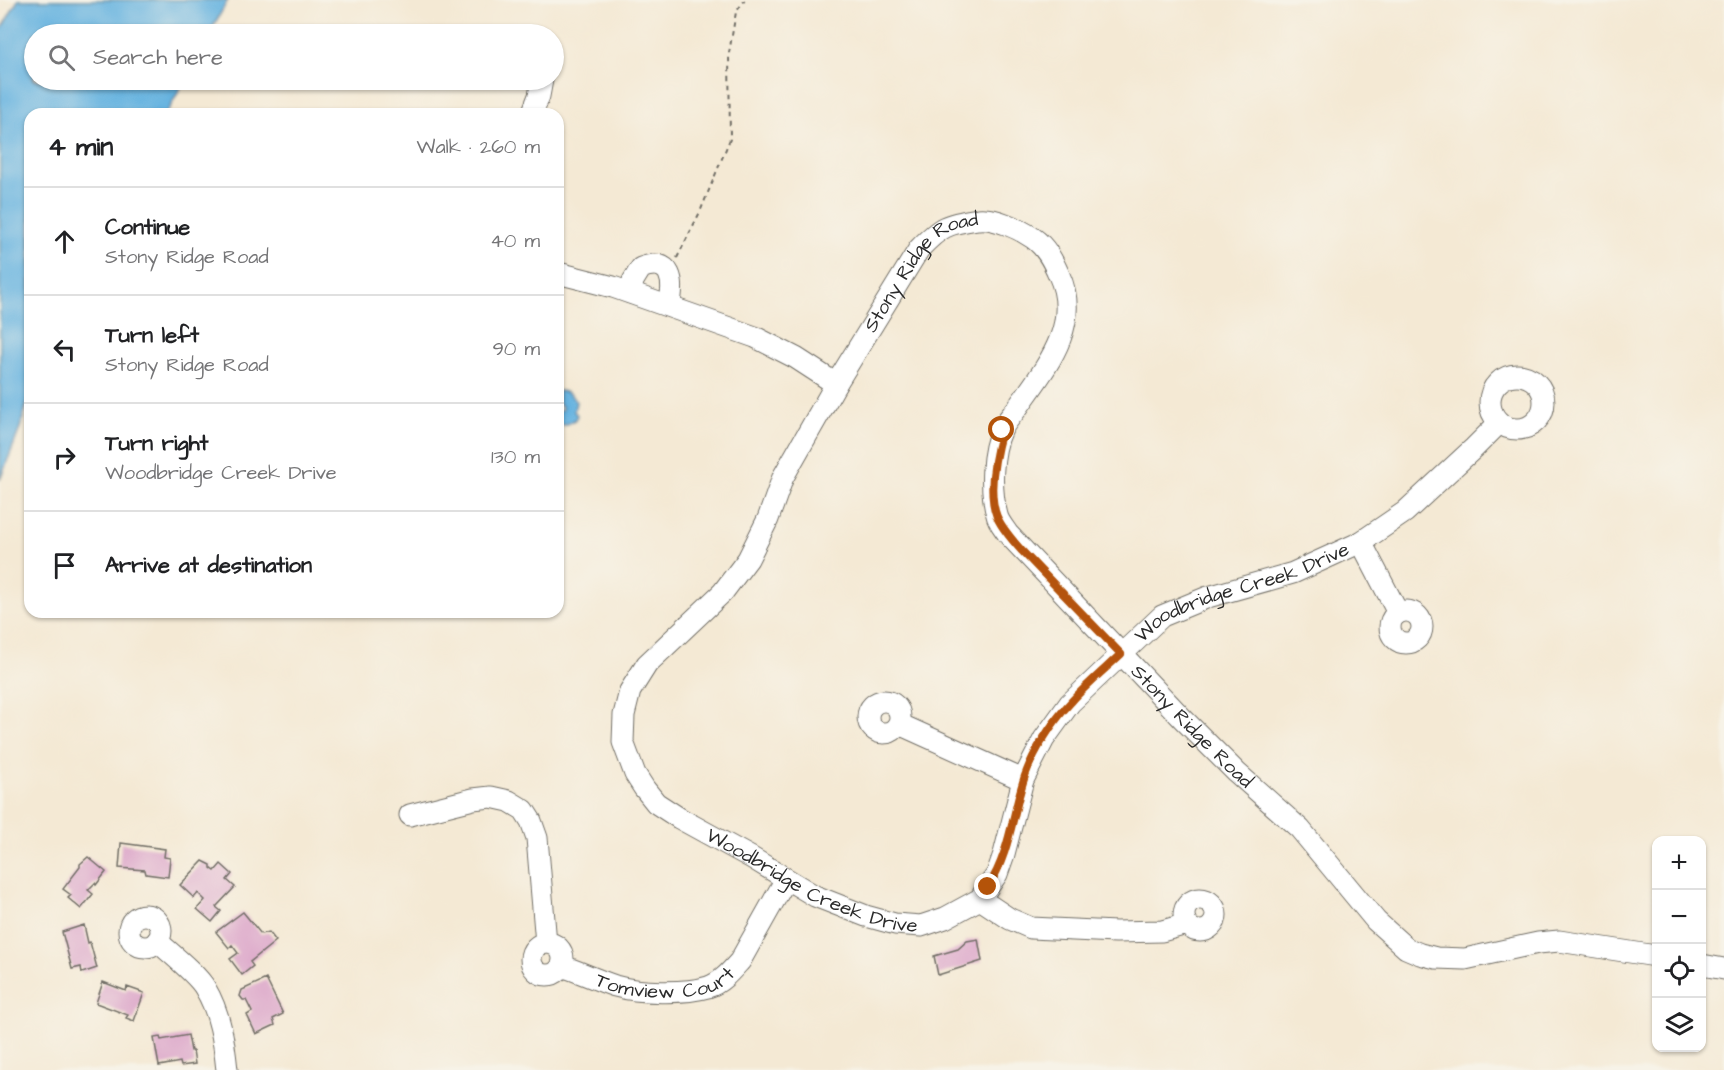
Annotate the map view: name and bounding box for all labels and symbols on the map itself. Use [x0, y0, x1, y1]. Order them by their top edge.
street label: Stony Ridge Road [857, 205, 980, 338]
route start [988, 416, 1014, 442]
street label: Woodbridge Creek Drive [1128, 535, 1354, 649]
street label: Stony Ridge Road [1125, 658, 1259, 795]
street label: Woodbridge Creek Drive [701, 821, 919, 940]
route end [974, 873, 1000, 899]
street label: Tomview Court [591, 961, 741, 1006]

